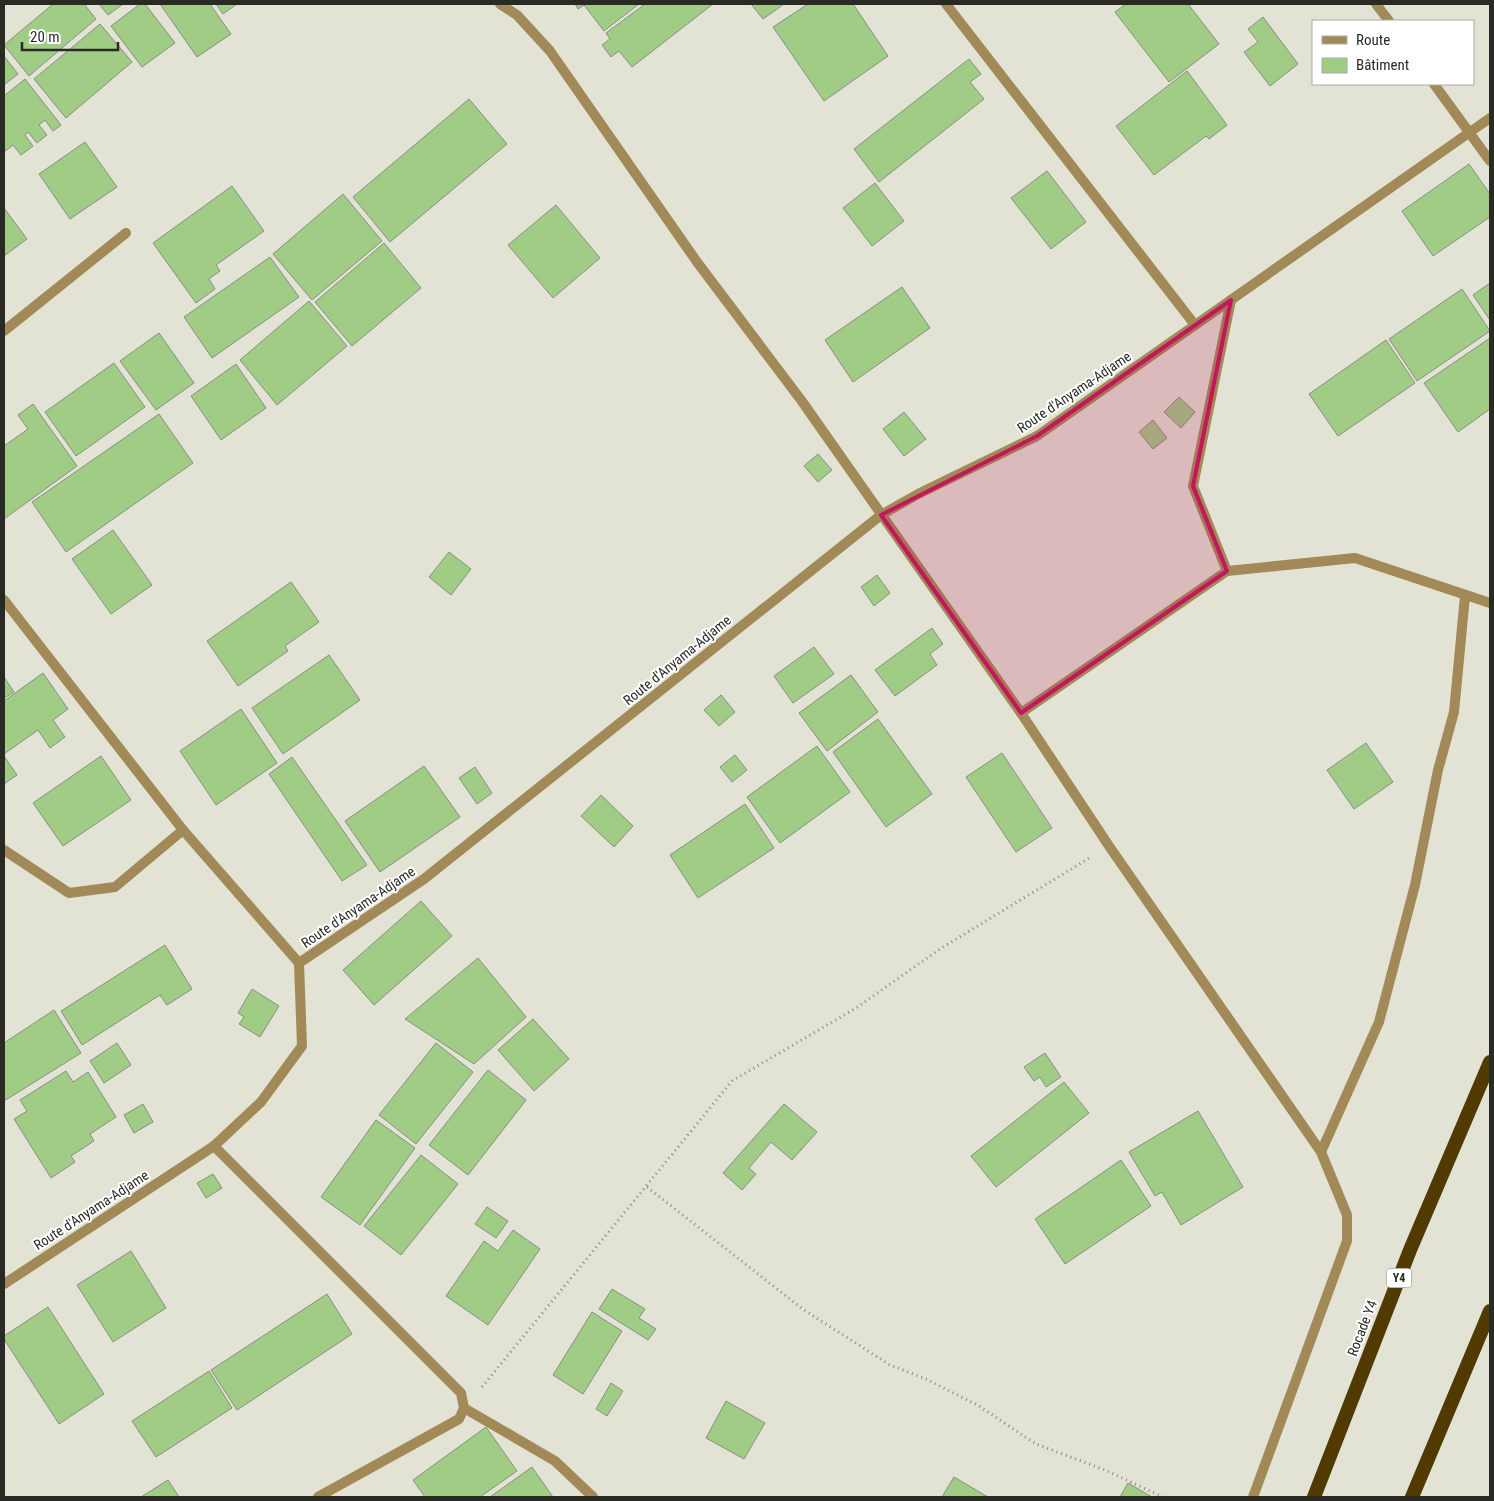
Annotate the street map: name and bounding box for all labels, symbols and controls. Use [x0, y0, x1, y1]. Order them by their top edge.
scale bar [22, 20, 119, 52]
legend [1312, 20, 1474, 85]
text: 20 m [30, 28, 60, 46]
text: Route [1356, 31, 1390, 49]
text: Bâtiment [1356, 56, 1409, 74]
street label: Route d'Anyama-Adjame [1014, 348, 1134, 436]
street label: Route d'Anyama-Adjame [620, 611, 734, 708]
street label: Route d'Anyama-Adjame [298, 863, 418, 951]
street label: Route d'Anyama-Adjame [31, 1167, 152, 1253]
road number: Y4 [1386, 1268, 1412, 1288]
street label: Rocade Y4 [1344, 1298, 1380, 1358]

